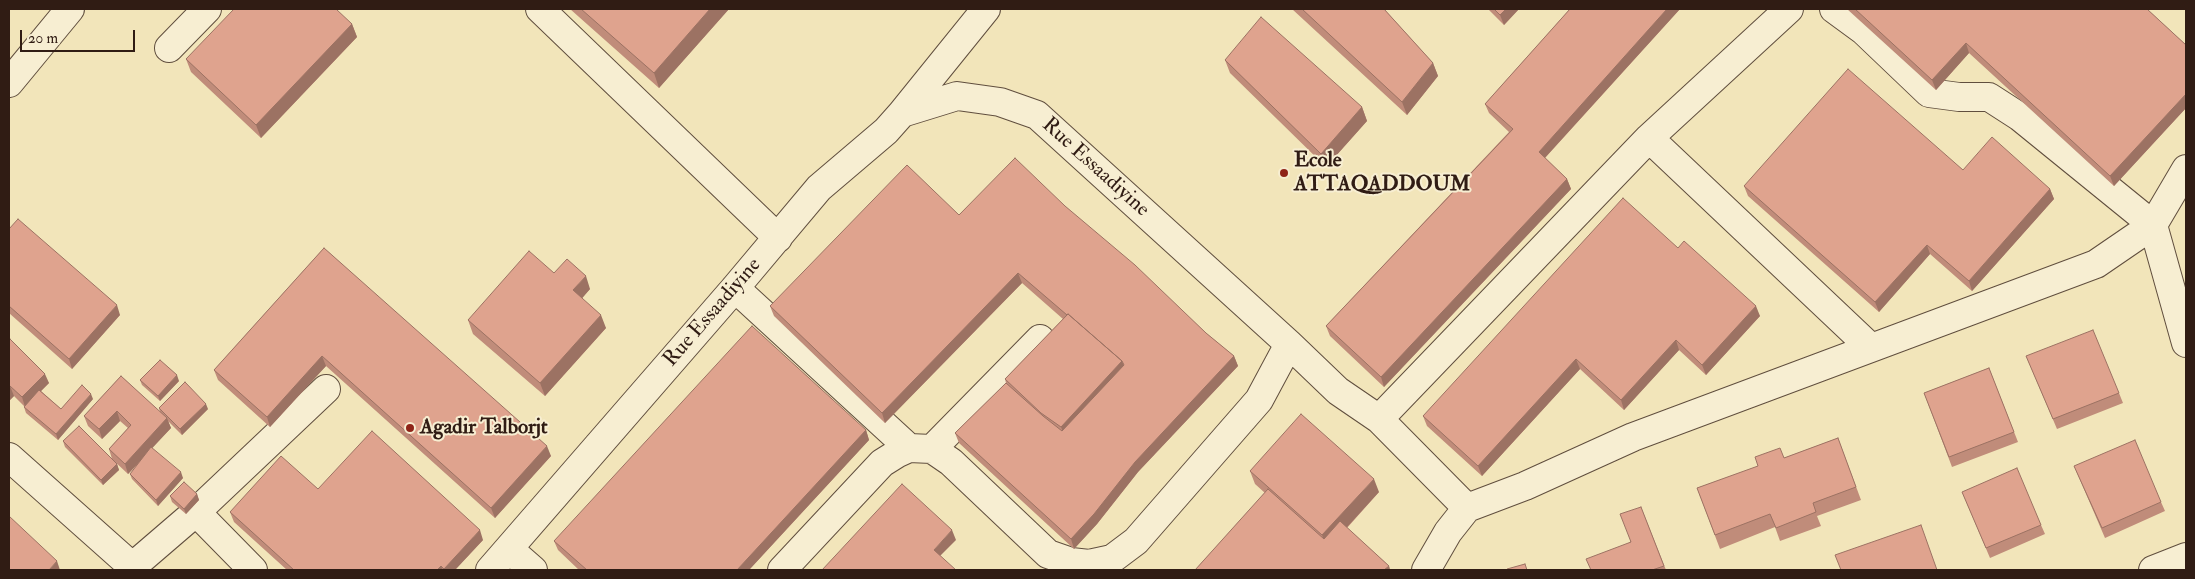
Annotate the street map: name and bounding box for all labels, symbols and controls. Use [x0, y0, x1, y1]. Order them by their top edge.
scale bar [22, 20, 138, 52]
text: 20 m [28, 29, 58, 48]
street label: Rue Essaadiyine [1036, 113, 1154, 223]
place label: Ecole ATTAQADDOUM [1294, 148, 1470, 198]
marker: Ecole ATTAQADDOUM [1278, 167, 1290, 179]
street label: Rue Essaadiyine [659, 253, 767, 373]
place label: Agadir Talborjt [420, 415, 547, 441]
marker: Agadir Talborjt [404, 422, 416, 434]

